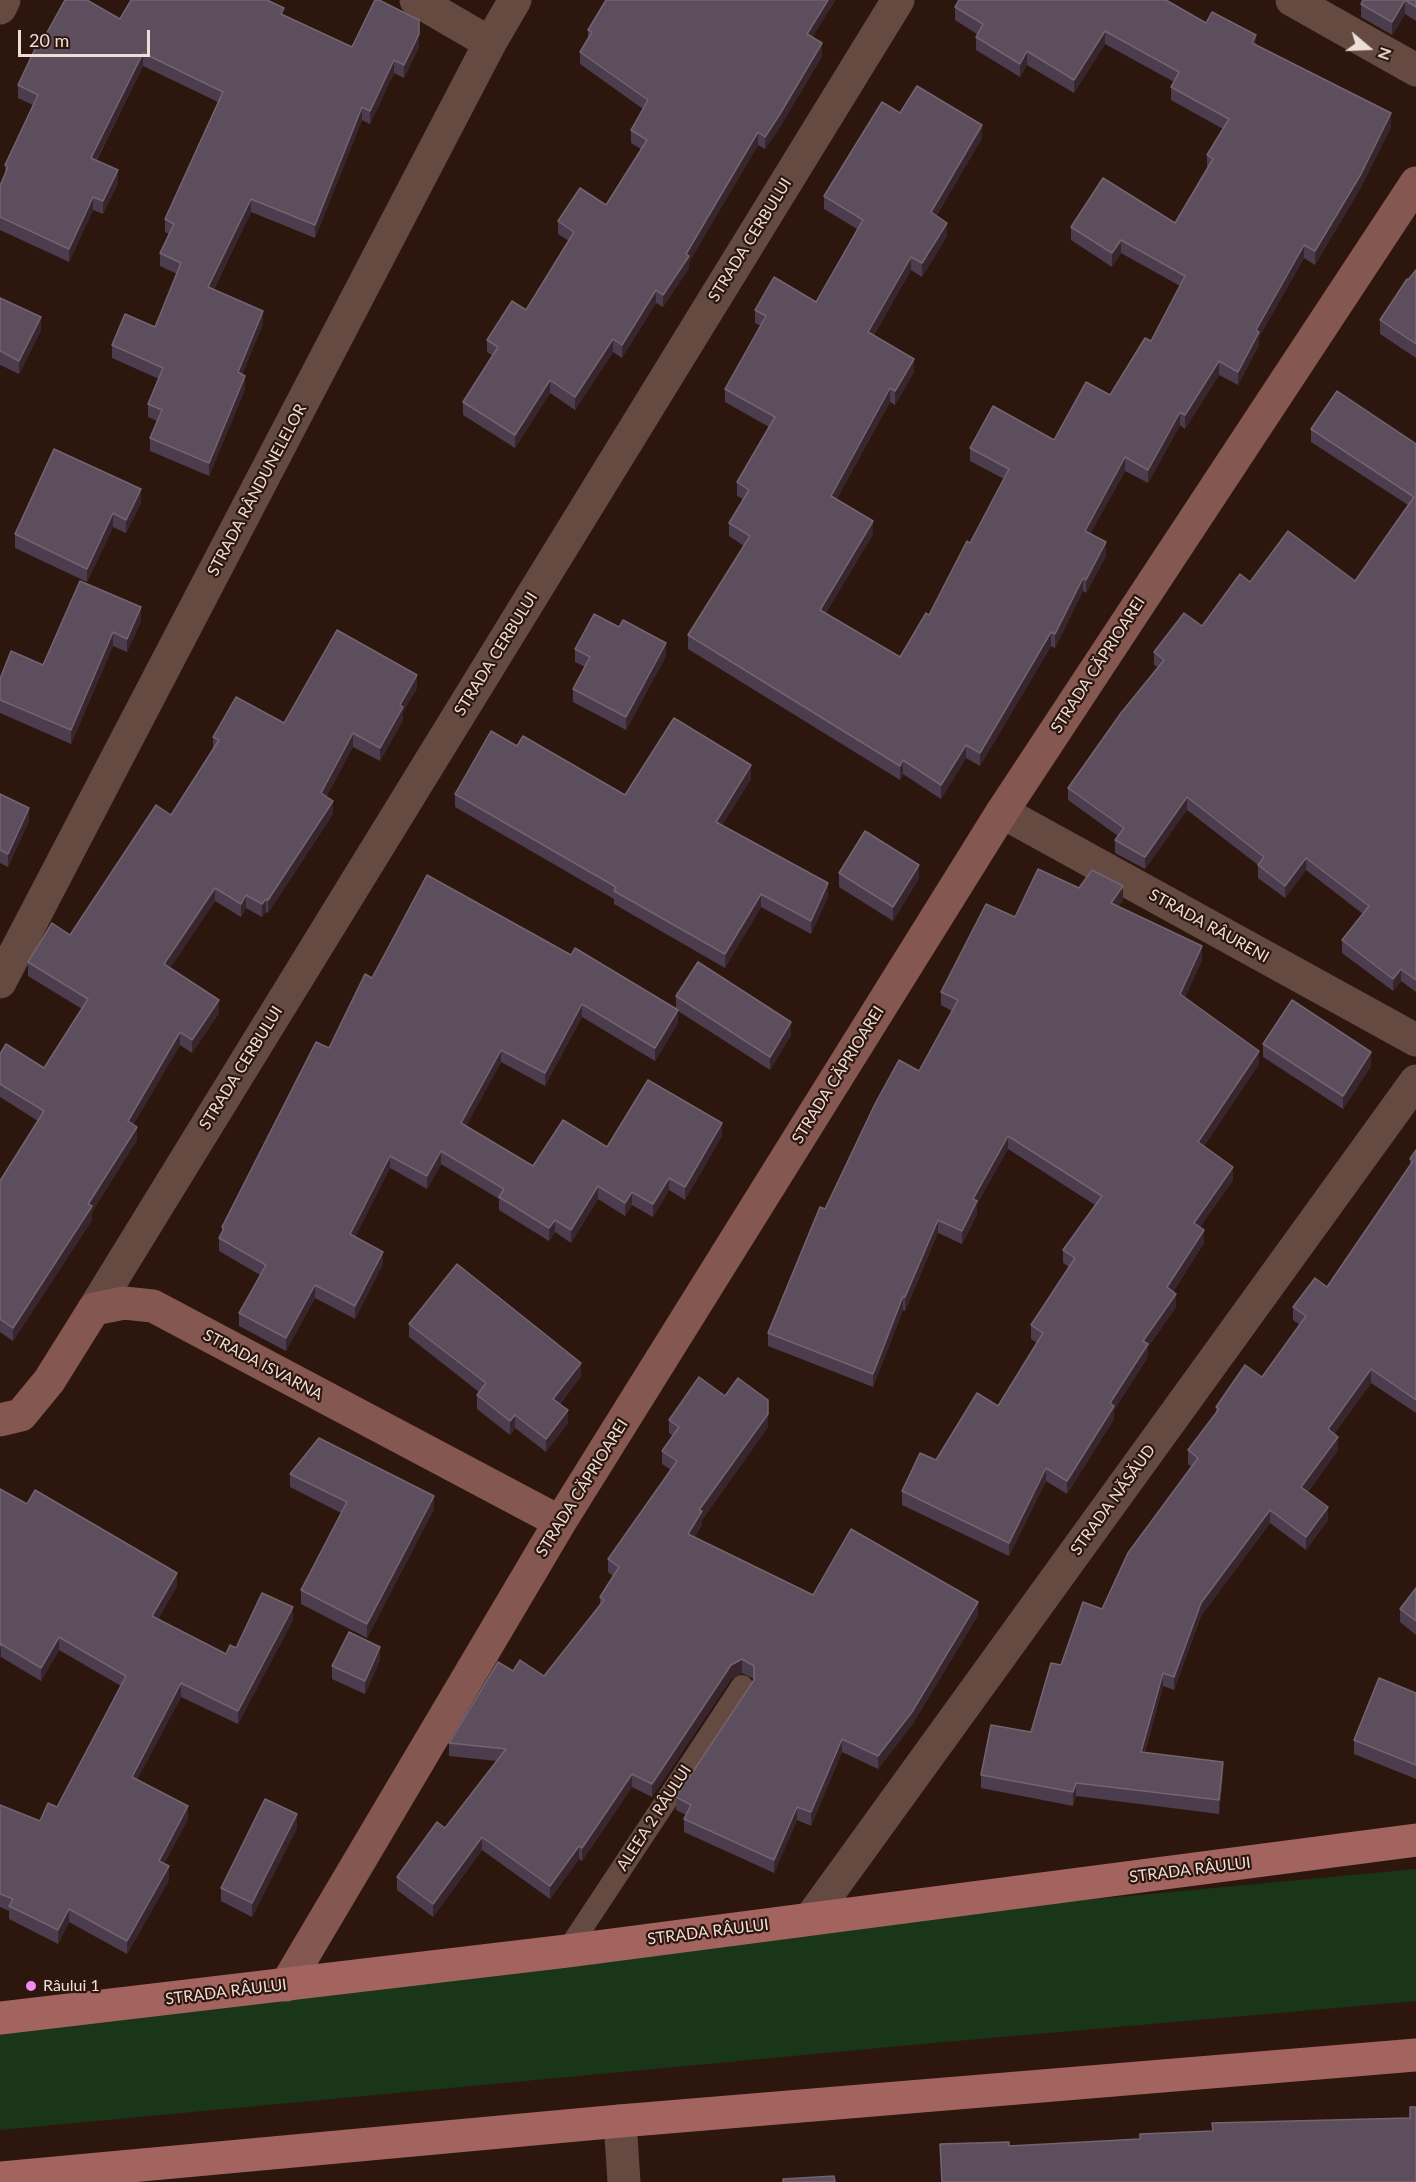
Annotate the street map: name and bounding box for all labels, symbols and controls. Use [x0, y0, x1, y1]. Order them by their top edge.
scale bar [21, 18, 153, 56]
north arrow [1338, 18, 1398, 78]
text: 20 m [29, 29, 69, 51]
text: N [1375, 45, 1396, 63]
street label: STRADA CERBULUI [704, 175, 796, 305]
street label: STRADA RÂNDUNELELOR [203, 401, 311, 579]
street label: STRADA CERBULUI [450, 589, 542, 719]
street label: STRADA CĂPRIOAREI [1047, 593, 1149, 737]
street label: STRADA RÂURENI [1146, 885, 1272, 967]
street label: STRADA CERBULUI [195, 1003, 287, 1133]
street label: STRADA CĂPRIOAREI [788, 1003, 888, 1147]
street label: STRADA ISVARNA [200, 1325, 326, 1405]
street label: STRADA CĂPRIOAREI [532, 1416, 632, 1560]
street label: STRADA NĂSĂUD [1067, 1441, 1159, 1559]
street label: ALEEA 2 RÂULUI [613, 1762, 695, 1874]
street label: STRADA RÂULUI [1128, 1853, 1252, 1887]
street label: STRADA RÂULUI [646, 1915, 770, 1949]
street label: STRADA RÂULUI [164, 1975, 288, 2009]
place label: Râului 1 [43, 1976, 100, 1996]
marker: Râului 1 [24, 1979, 38, 1993]

